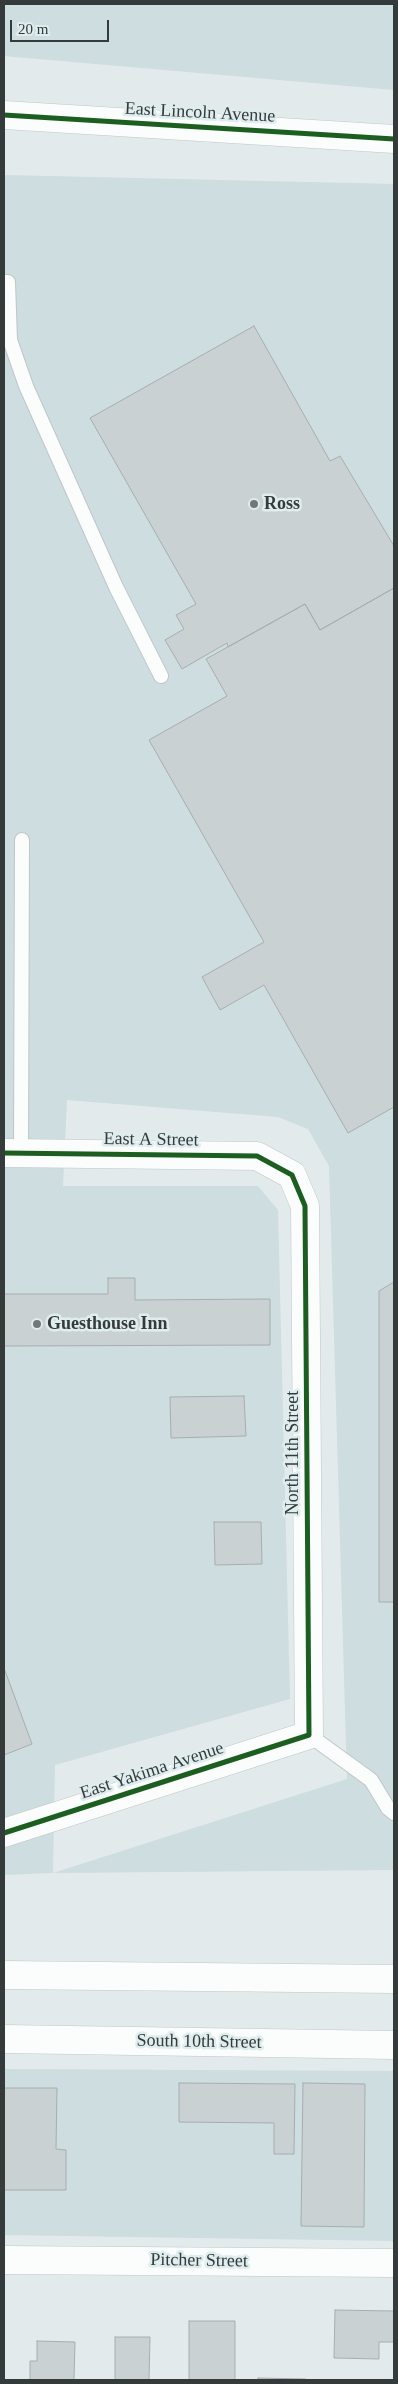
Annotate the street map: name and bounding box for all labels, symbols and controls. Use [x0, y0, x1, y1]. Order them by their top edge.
scale bar [12, 10, 111, 42]
text: 20 m [18, 21, 48, 37]
street label: East Lincoln Avenue [124, 98, 276, 128]
place label: Ross [264, 493, 300, 515]
marker: Ross [248, 498, 260, 510]
street label: East A Street [103, 1128, 199, 1152]
place label: Guesthouse Inn [47, 1313, 168, 1335]
marker: Guesthouse Inn [31, 1318, 43, 1330]
street label: North 11th Street [282, 1391, 304, 1515]
street label: East Yakima Avenue [77, 1738, 227, 1804]
street label: South 10th Street [136, 2030, 262, 2054]
street label: Pitcher Street [150, 2249, 248, 2273]

